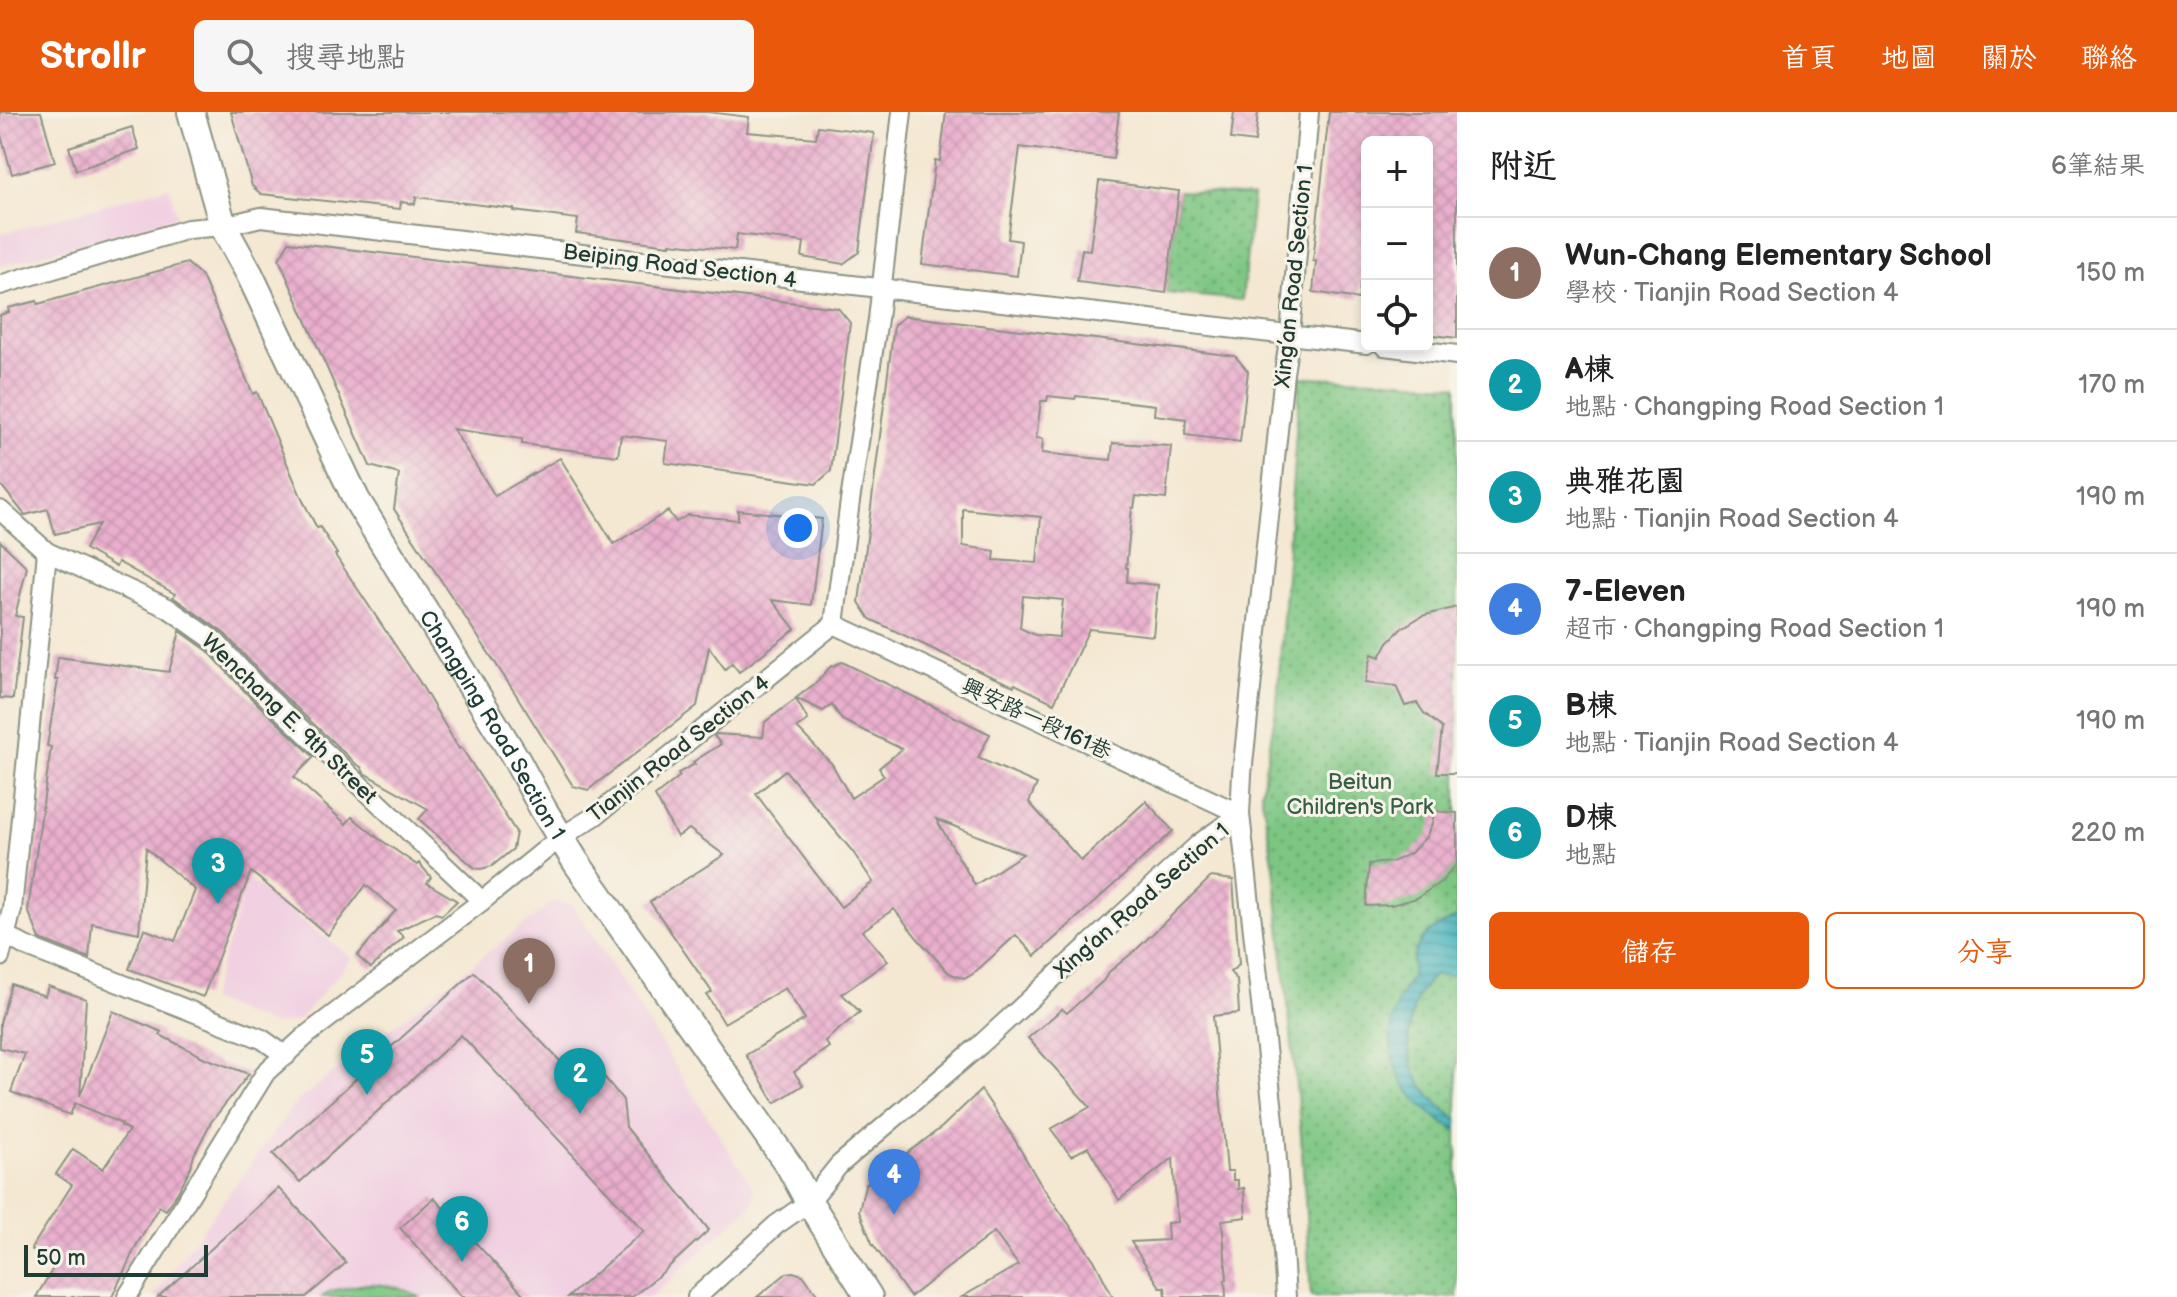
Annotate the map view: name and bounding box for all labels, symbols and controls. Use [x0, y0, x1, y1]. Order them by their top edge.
search box [194, 20, 754, 92]
text: Strollr [40, 34, 146, 79]
icon: search [222, 34, 266, 78]
text: 搜尋地點 [286, 40, 406, 76]
text: 首頁 [1781, 42, 1837, 75]
text: 地圖 [1881, 42, 1937, 75]
text: 關於 [1981, 42, 2037, 75]
text: 聯絡 [2081, 42, 2137, 75]
map controls [1361, 136, 1433, 352]
button: + [1361, 136, 1433, 208]
text: 附近 [1489, 146, 1557, 187]
text: 6筆結果 [2051, 151, 2145, 182]
street label: Xing’an Road Section 1 [1269, 163, 1320, 390]
button: − [1361, 208, 1433, 280]
text: Wun-Chang Elementary School [1565, 238, 1992, 274]
street label: Beiping Road Section 4 [561, 239, 799, 294]
text: 1 [1510, 258, 1520, 289]
text: 150 m [2076, 258, 2145, 289]
text: 學校 · Tianjin Road Section 4 [1565, 278, 1899, 309]
button: locate [1361, 280, 1433, 352]
text: A棟 [1565, 352, 1613, 388]
text: 2 [1507, 370, 1523, 401]
text: 170 m [2078, 370, 2145, 401]
text: 地點 · Changping Road Section 1 [1565, 392, 1944, 423]
text: 典雅花園 [1565, 464, 1685, 500]
text: 3 [1507, 482, 1523, 513]
text: 190 m [2076, 482, 2145, 513]
text: 地點 · Tianjin Road Section 4 [1565, 504, 1899, 535]
your location [778, 508, 818, 548]
text: 7-Eleven [1565, 574, 1686, 610]
text: 4 [1507, 594, 1523, 625]
text: 190 m [2076, 594, 2145, 625]
street label: Changping Road Section 1 [413, 606, 571, 845]
text: 超市 · Changping Road Section 1 [1565, 614, 1944, 645]
street label: Wenchang E. 9th Street [195, 628, 383, 810]
street label: Tianjin Road Section 4 [582, 669, 776, 829]
street label: 興安路一段161巷 [957, 673, 1116, 766]
text: B棟 [1565, 688, 1616, 724]
text: 5 [1507, 706, 1523, 737]
text: 190 m [2076, 706, 2145, 737]
text: 地點 · Tianjin Road Section 4 [1565, 728, 1899, 759]
park label: Beitun Children's Park [1286, 769, 1434, 821]
text: D棟 [1565, 800, 1616, 836]
street label: Xing’an Road Section 1 [1048, 817, 1235, 985]
text: 6 [1507, 818, 1523, 849]
text: 220 m [2071, 818, 2145, 849]
pin: 3 [192, 838, 244, 904]
text: 地點 [1565, 840, 1617, 871]
button: 儲存 [1489, 912, 1809, 989]
button: 分享 [1825, 912, 2145, 989]
pin: 1 [503, 938, 555, 1004]
pin: 5 [341, 1029, 393, 1095]
pin: 2 [554, 1048, 606, 1114]
pin: 4 [868, 1149, 920, 1215]
pin: 6 [436, 1196, 488, 1262]
scale bar [24, 1241, 208, 1277]
text: 50 m [36, 1245, 86, 1272]

